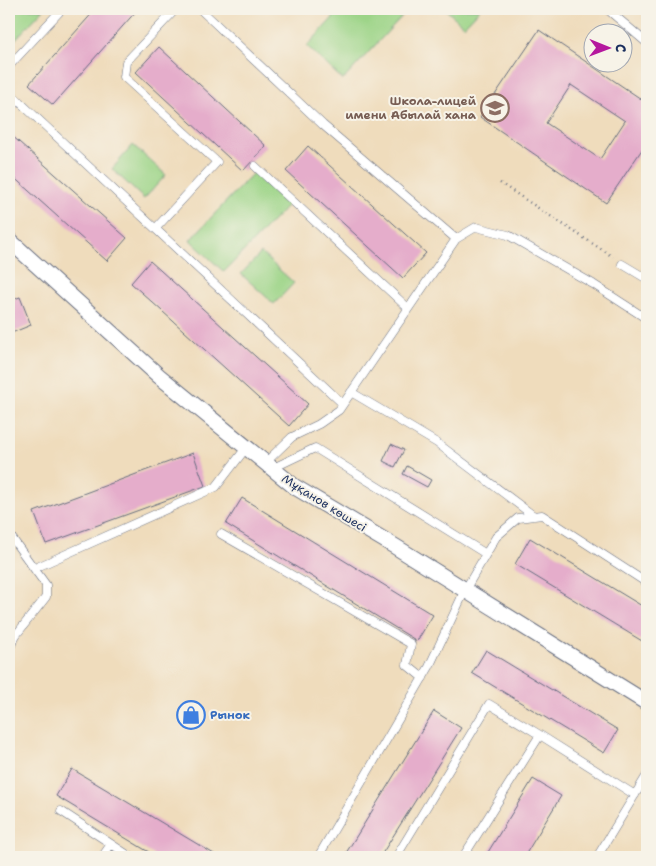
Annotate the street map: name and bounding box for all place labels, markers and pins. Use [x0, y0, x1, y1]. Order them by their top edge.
place label: Школа-лицей имени Абылай хана [345, 93, 477, 123]
school or university icon: Школа-лицей имени Абылай хана [480, 93, 510, 123]
shop icon: Рынок [176, 700, 206, 730]
place label: Рынок [210, 707, 250, 723]

